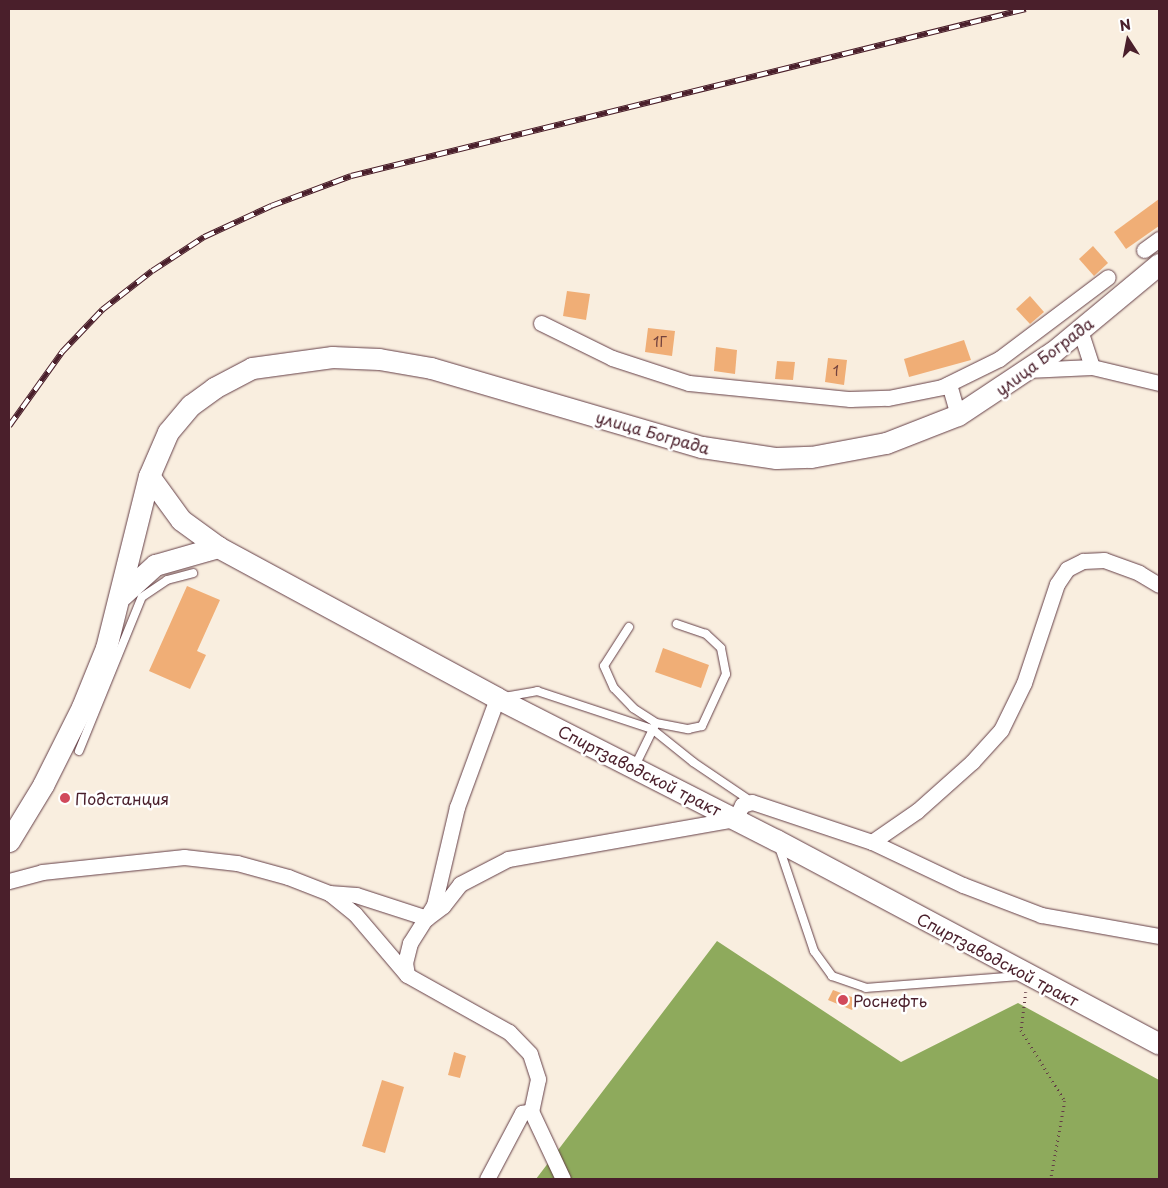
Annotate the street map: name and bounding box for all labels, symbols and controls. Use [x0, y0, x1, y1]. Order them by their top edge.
text: N [1118, 13, 1132, 36]
north arrow [1103, 15, 1153, 65]
street label: улица Бограда [991, 313, 1097, 399]
house number: 1Г [653, 334, 667, 350]
house number: 1 [833, 363, 839, 379]
street label: улица Бограда [593, 406, 713, 458]
street label: Спиртзаводской тракт [556, 721, 724, 819]
place label: Подстанция [75, 788, 169, 808]
marker: Подстанция [59, 792, 71, 804]
street label: Спиртзаводской тракт [914, 908, 1082, 1010]
place label: Роснефть [853, 990, 927, 1010]
marker: Роснефть [837, 994, 849, 1006]

